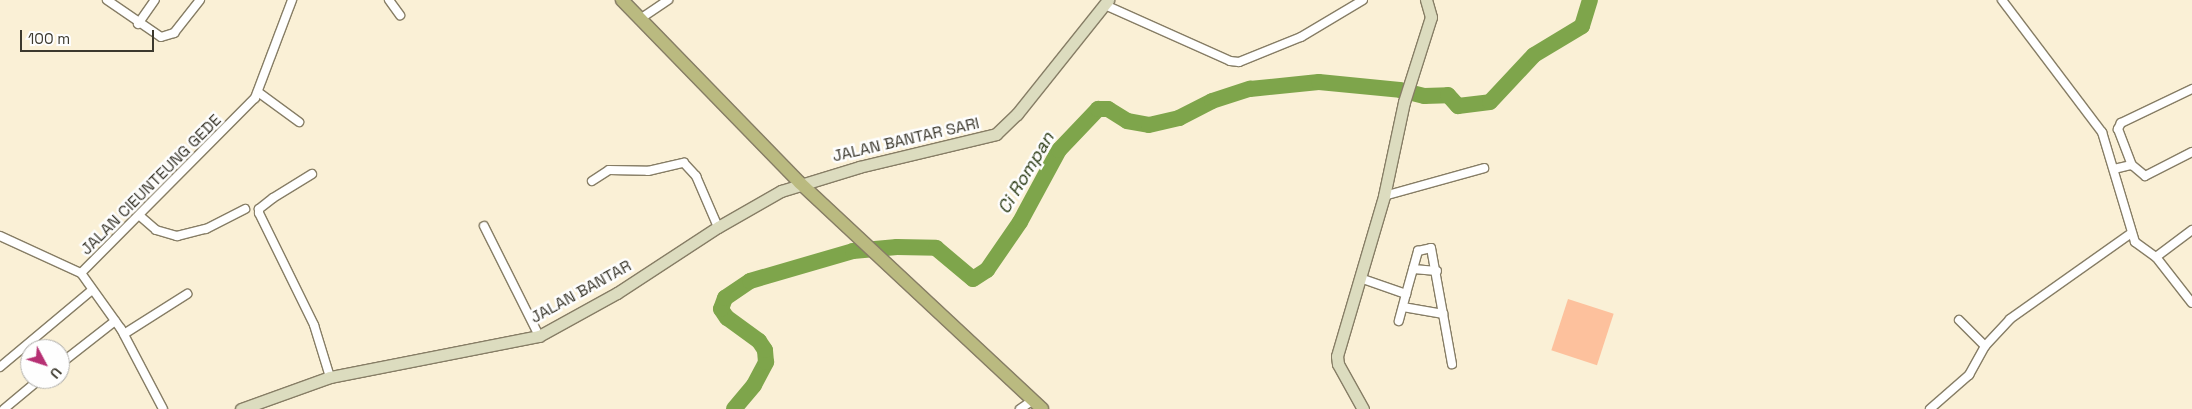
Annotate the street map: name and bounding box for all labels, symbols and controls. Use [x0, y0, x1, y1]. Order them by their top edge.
scale bar [22, 20, 156, 52]
text: 100 m [28, 29, 70, 48]
street label: JALAN CIEUNTEUNG GEDE [77, 111, 225, 259]
street label: JALAN BANTAR SARI [831, 114, 981, 166]
water label: Ci Rompan [993, 128, 1059, 218]
street label: JALAN BANTAR [527, 256, 635, 328]
north arrow [20, 339, 70, 389]
text: U [46, 364, 66, 382]

